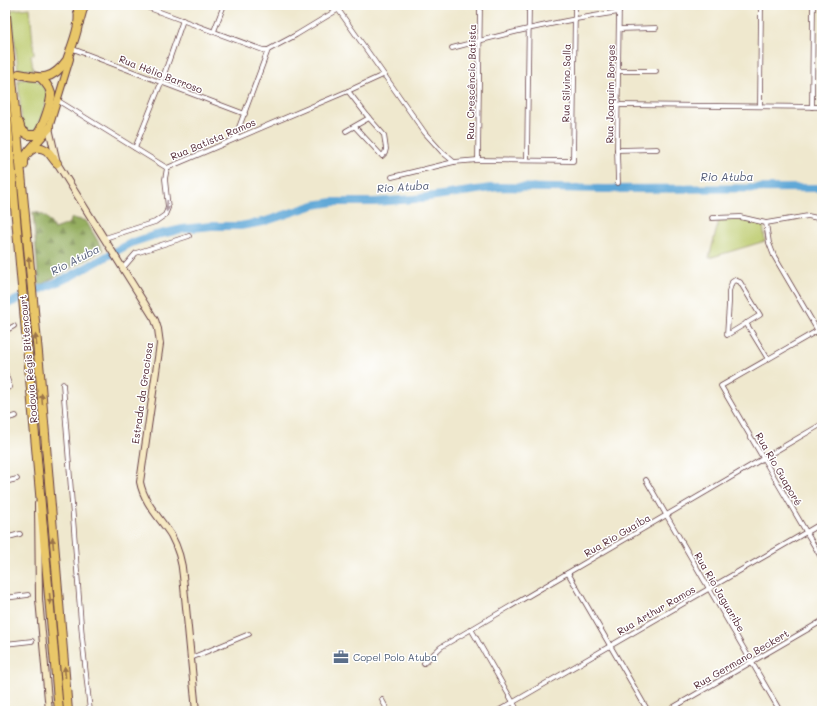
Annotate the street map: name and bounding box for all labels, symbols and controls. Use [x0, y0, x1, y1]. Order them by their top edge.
street label: Rua Crescêncio Batista [463, 24, 479, 140]
street label: Rua Silvino Salla [558, 44, 574, 122]
street label: Rua Joaquim Borges [602, 44, 618, 144]
street label: Rua Hélio Barroso [117, 52, 205, 96]
street label: Rua Batista Ramos [168, 115, 258, 163]
water label: Rio Atuba [701, 169, 754, 184]
water label: Rio Atuba [376, 177, 430, 196]
one-way arrow [163, 200, 170, 212]
water label: Rio Atuba [48, 241, 102, 278]
one-way arrow [25, 256, 32, 269]
street label: Rodovia Régis Bittencourt [15, 294, 41, 424]
one-way arrow [33, 334, 40, 346]
street label: Estrada da Graciosa [128, 341, 156, 445]
one-way arrow [39, 393, 45, 405]
street label: Rua Rio Guaporé [752, 430, 806, 508]
street label: Rua Rio Guaíba [581, 510, 653, 560]
one-way arrow [50, 537, 57, 549]
street label: Rua Rio Jaguaribe [691, 550, 749, 634]
street label: Rua Arthur Ramos [614, 582, 698, 638]
one-way arrow [46, 593, 53, 605]
street label: Rua Germano Beckert [691, 626, 791, 692]
office icon: Copel Polo Atuba [332, 648, 350, 666]
place label: Copel Polo Atuba [353, 650, 437, 664]
one-way arrow [61, 666, 68, 678]

